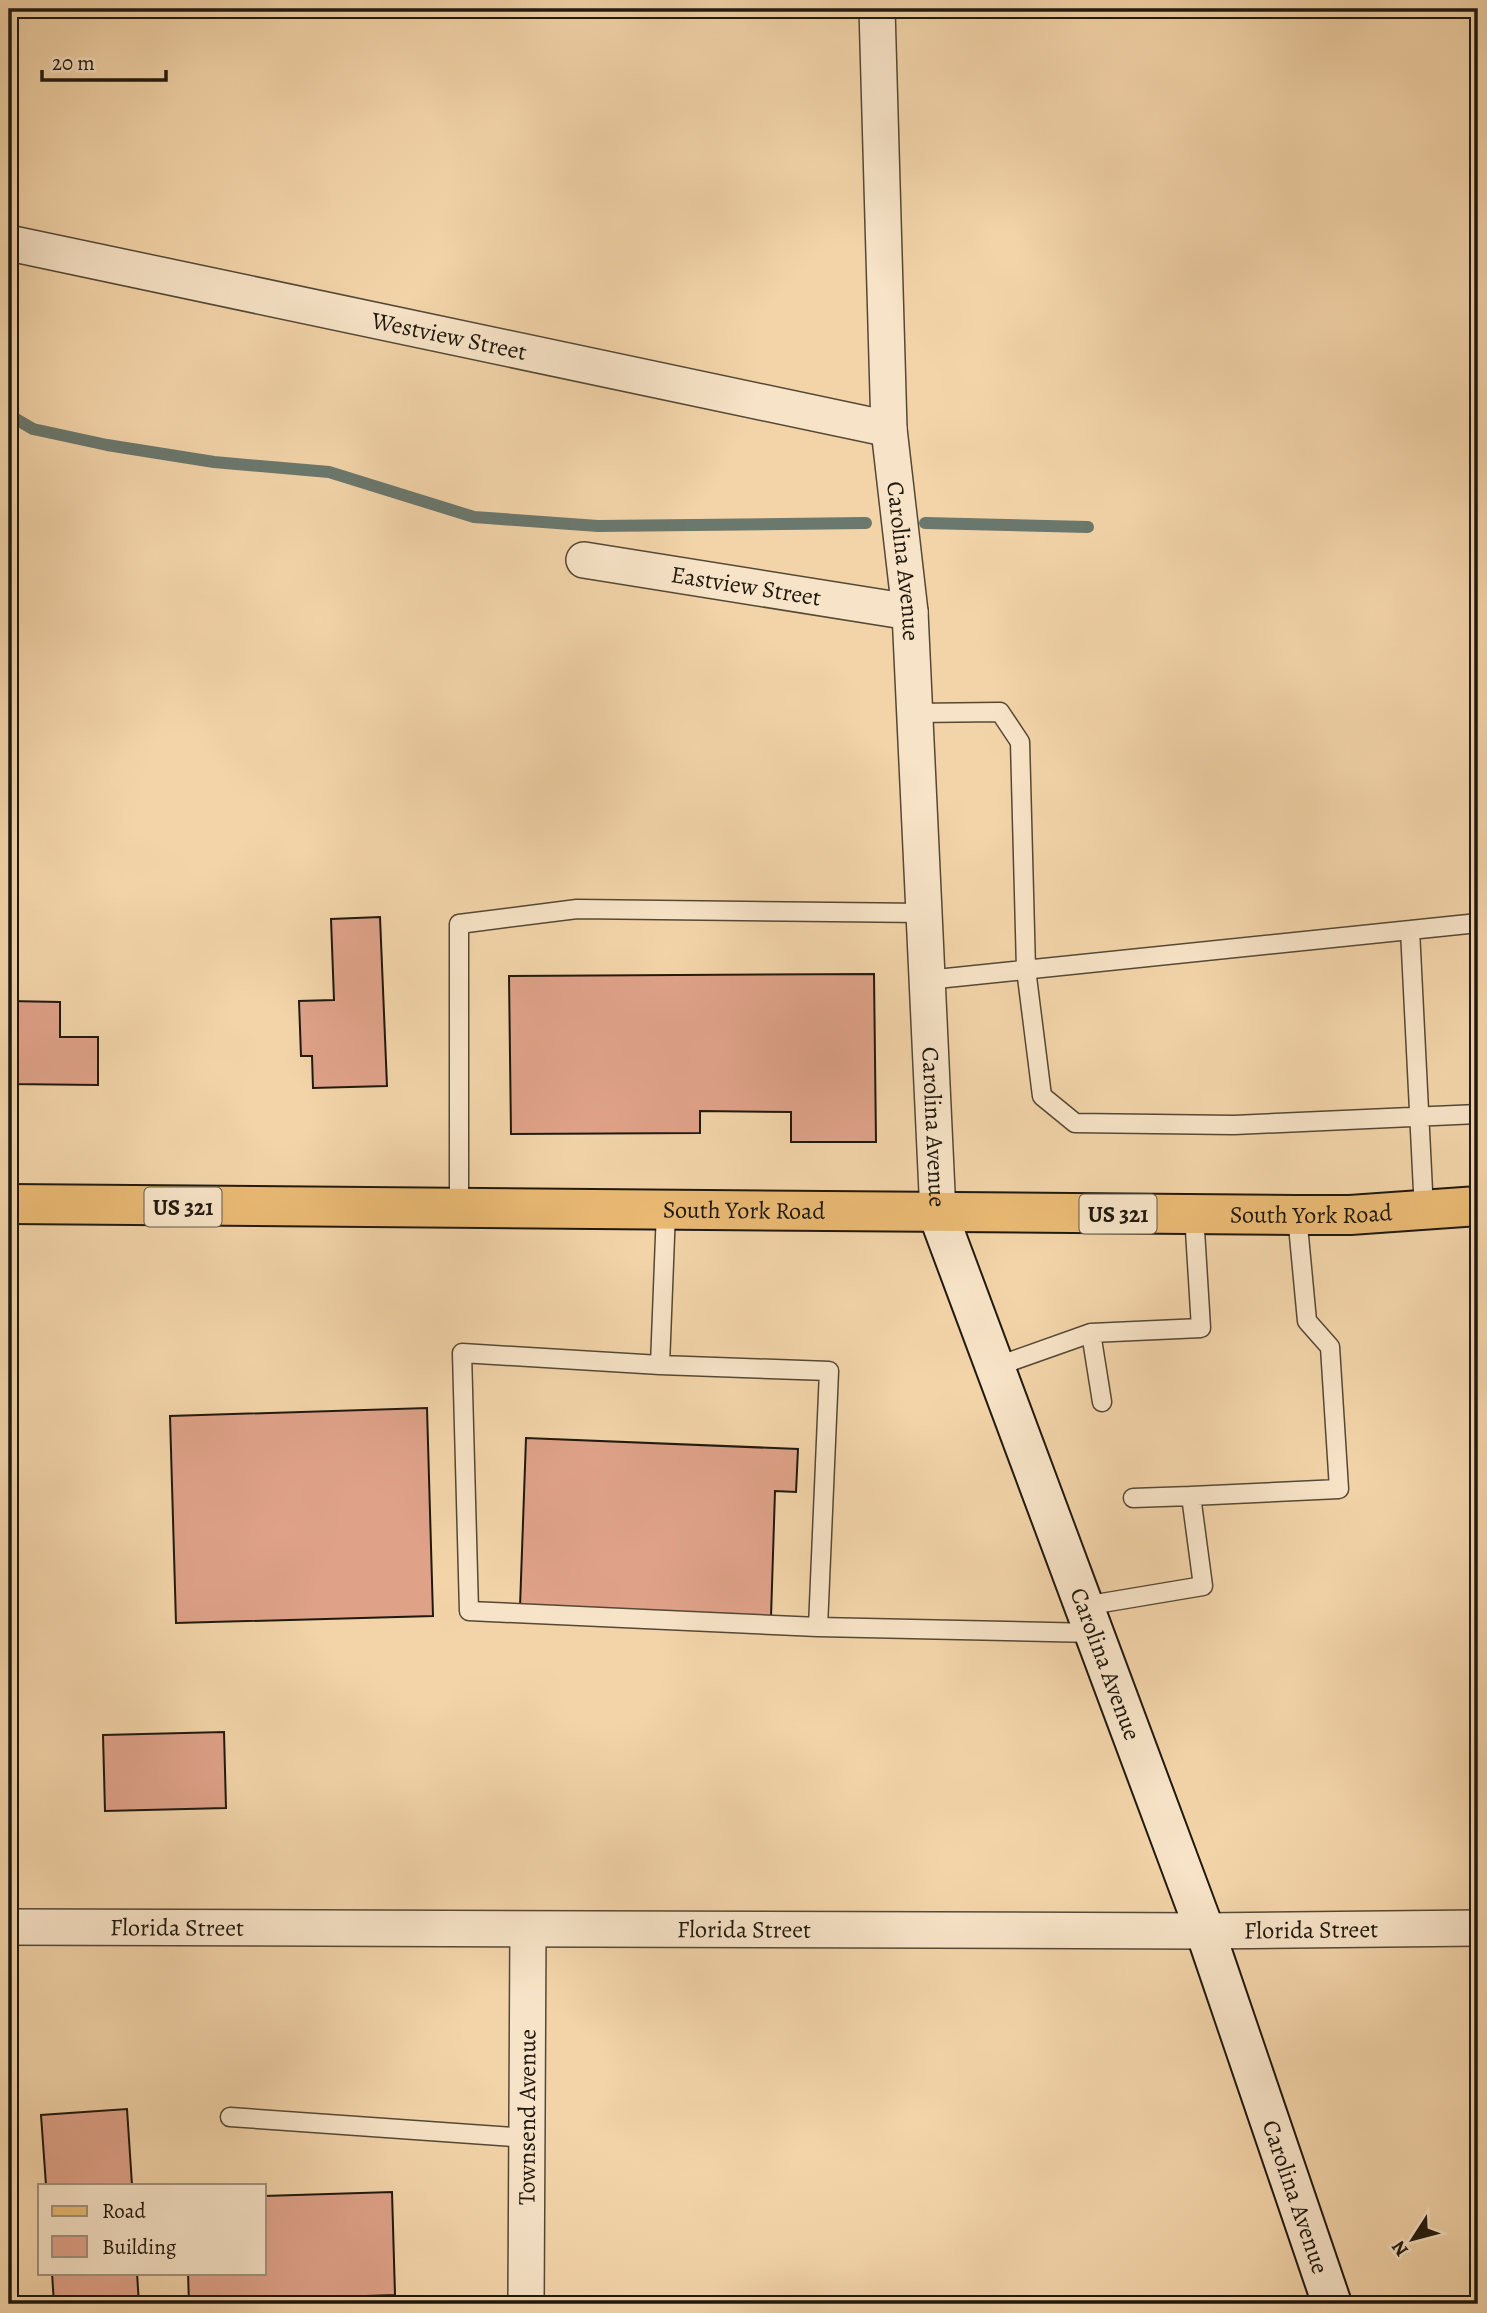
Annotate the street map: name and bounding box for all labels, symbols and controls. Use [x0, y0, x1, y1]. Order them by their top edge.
scale bar [42, 38, 166, 82]
text: 20 m [52, 49, 95, 77]
street label: Westview Street [368, 304, 530, 368]
street label: Carolina Avenue [879, 479, 927, 642]
street label: Eastview Street [669, 558, 823, 614]
street label: Carolina Avenue [914, 1046, 954, 1208]
road number: US 321 [144, 1188, 222, 1226]
street label: South York Road [663, 1194, 825, 1227]
road number: US 321 [1080, 1194, 1156, 1233]
street label: South York Road [1230, 1196, 1393, 1231]
street label: Carolina Avenue [1063, 1583, 1148, 1745]
street label: Florida Street [110, 1911, 244, 1944]
street label: Florida Street [677, 1913, 811, 1946]
street label: Florida Street [1244, 1913, 1378, 1947]
street label: Townsend Avenue [511, 2029, 543, 2205]
street label: Carolina Avenue [1255, 2116, 1337, 2278]
legend [38, 2184, 266, 2274]
text: Road [102, 2197, 146, 2225]
north arrow [1378, 2204, 1448, 2274]
text: Building [102, 2233, 177, 2261]
text: N [1385, 2235, 1415, 2262]

